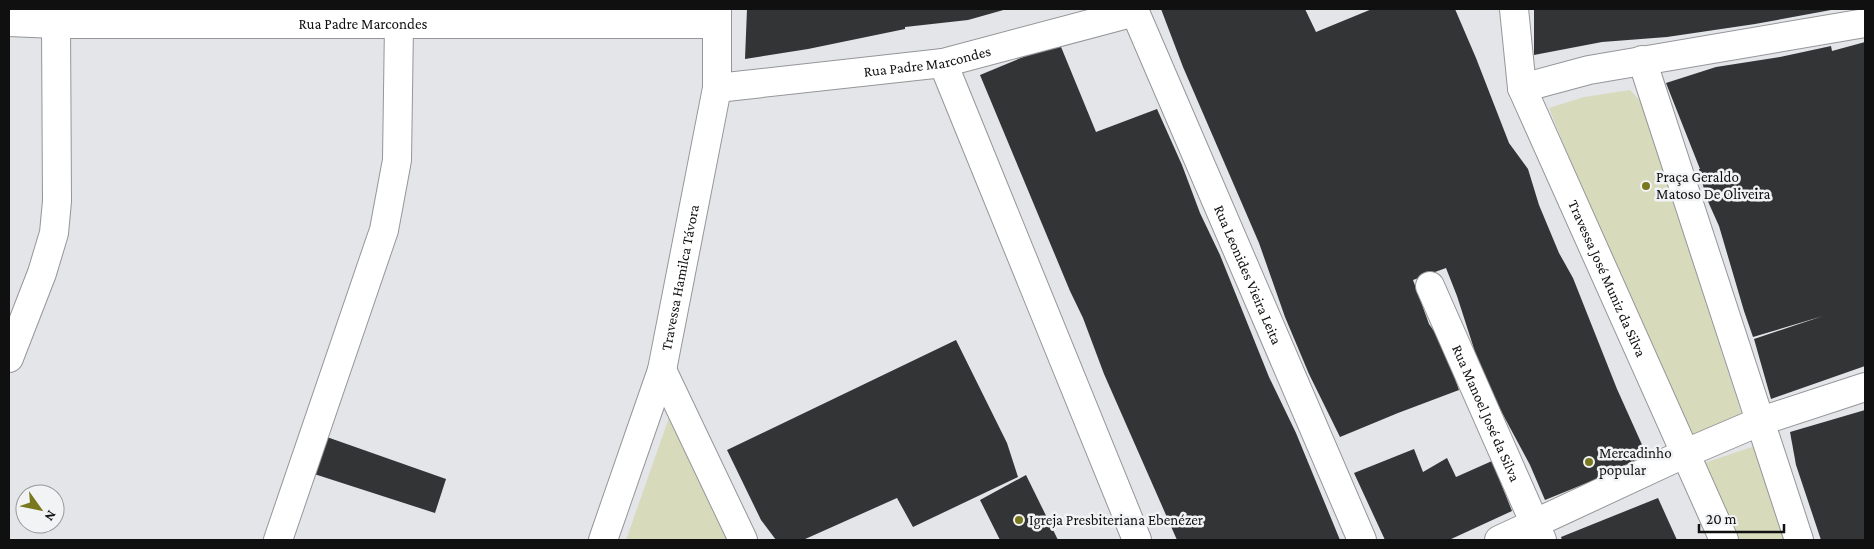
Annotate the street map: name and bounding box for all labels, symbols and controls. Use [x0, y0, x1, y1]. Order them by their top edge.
street label: Rua Padre Marcondes [298, 16, 428, 32]
street label: Rua Padre Marcondes [863, 43, 993, 80]
place label: Praça Geraldo Matoso De Oliveira [1656, 169, 1770, 202]
marker: Praça Geraldo Matoso De Oliveira [1640, 180, 1652, 192]
street label: Travessa José Muniz da Silva [1565, 197, 1649, 359]
street label: Travessa Hamilca Távora [658, 203, 702, 352]
street label: Rua Leonides Vieira Leita [1211, 203, 1285, 347]
street label: Rua Manoel José da Silva [1449, 342, 1523, 484]
place label: Mercadinho popular [1599, 445, 1672, 479]
marker: Mercadinho popular [1583, 456, 1595, 468]
north arrow [15, 484, 65, 534]
scale bar [1699, 502, 1784, 534]
text: N [41, 508, 60, 525]
text: 20 m [1706, 511, 1737, 527]
place label: Igreja Presbiteriana Ebenézer [1029, 512, 1204, 529]
marker: Igreja Presbiteriana Ebenézer [1013, 514, 1025, 526]

